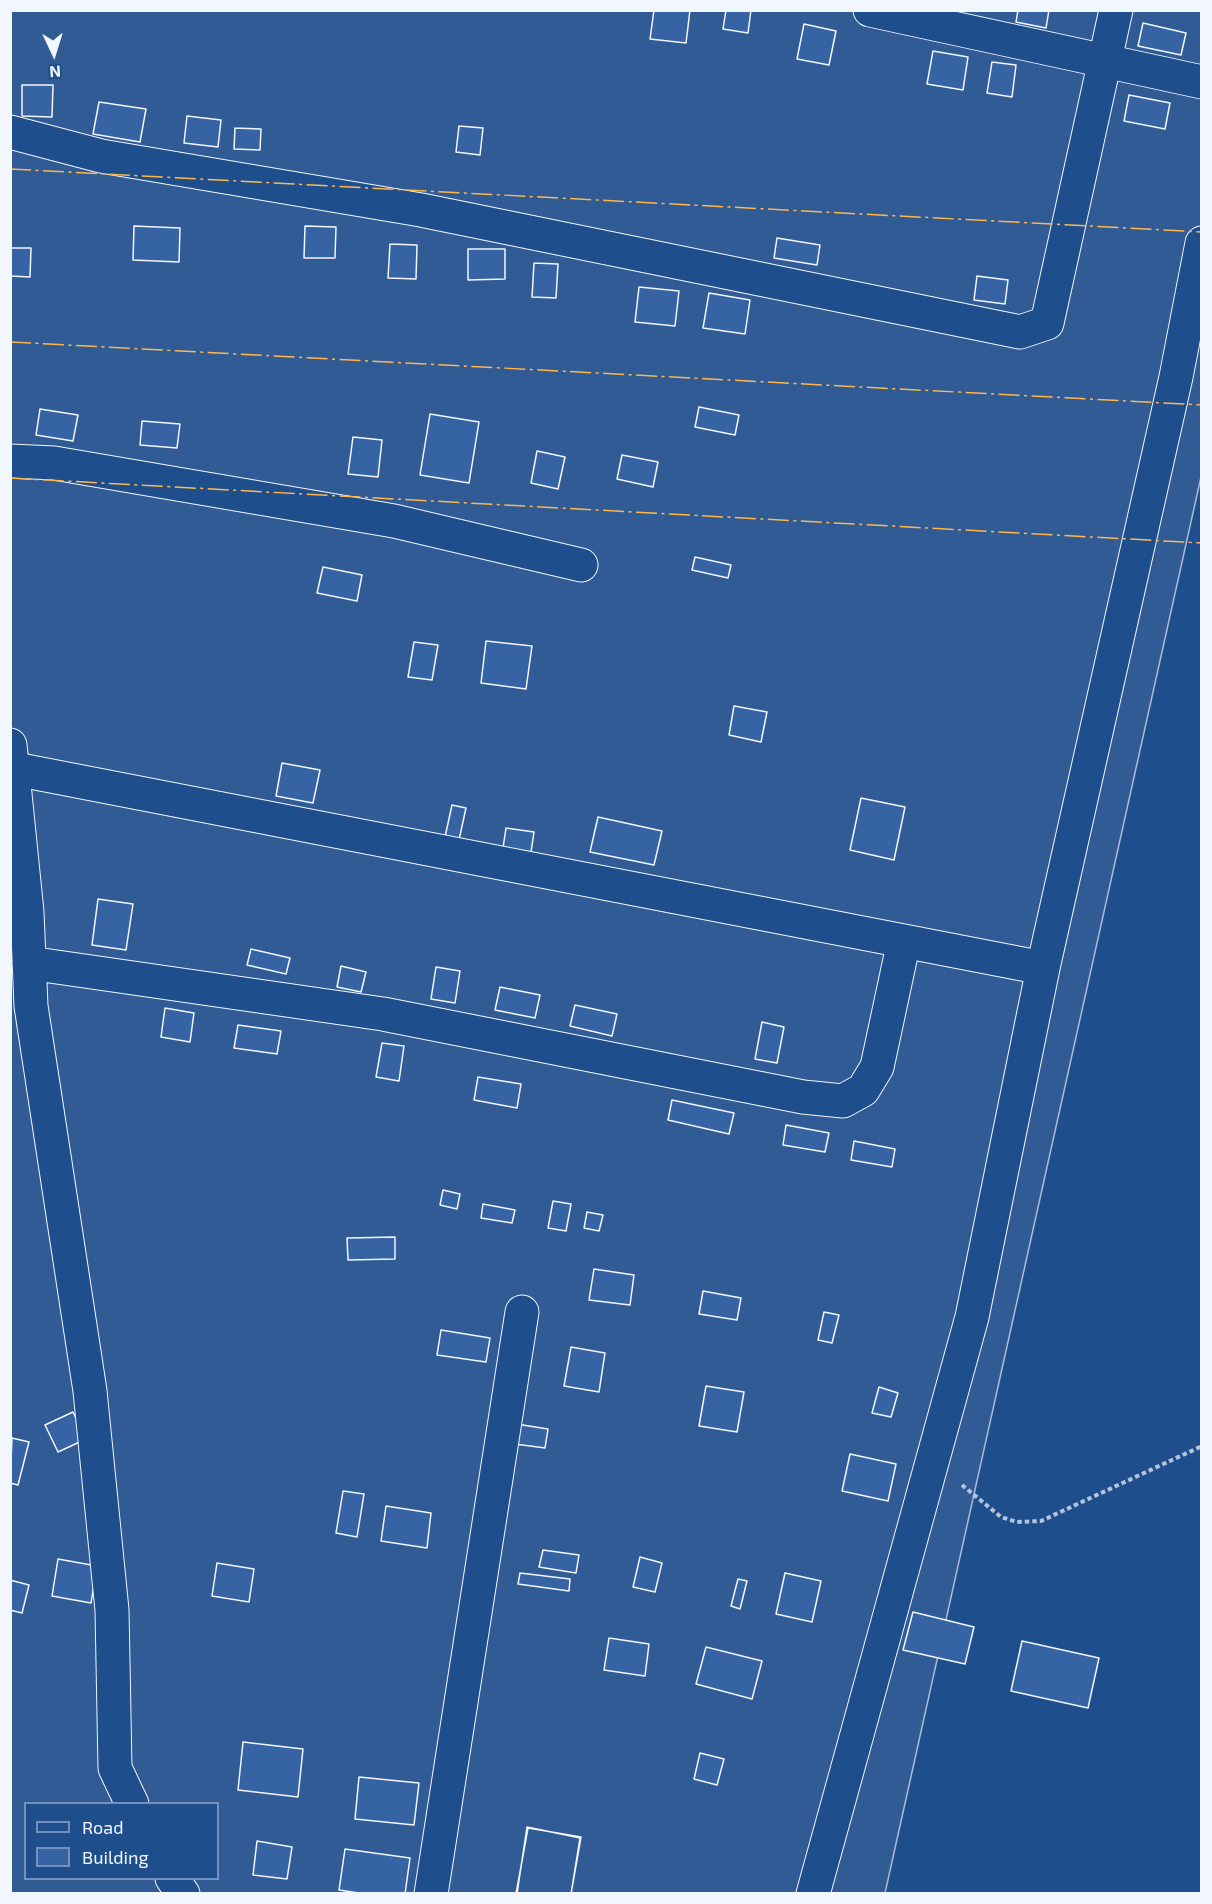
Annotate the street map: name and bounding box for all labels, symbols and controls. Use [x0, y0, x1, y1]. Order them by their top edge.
north arrow [24, 24, 84, 84]
text: N [49, 63, 62, 82]
legend [24, 1802, 219, 1880]
text: Road [82, 1816, 123, 1838]
text: Building [82, 1846, 149, 1868]

